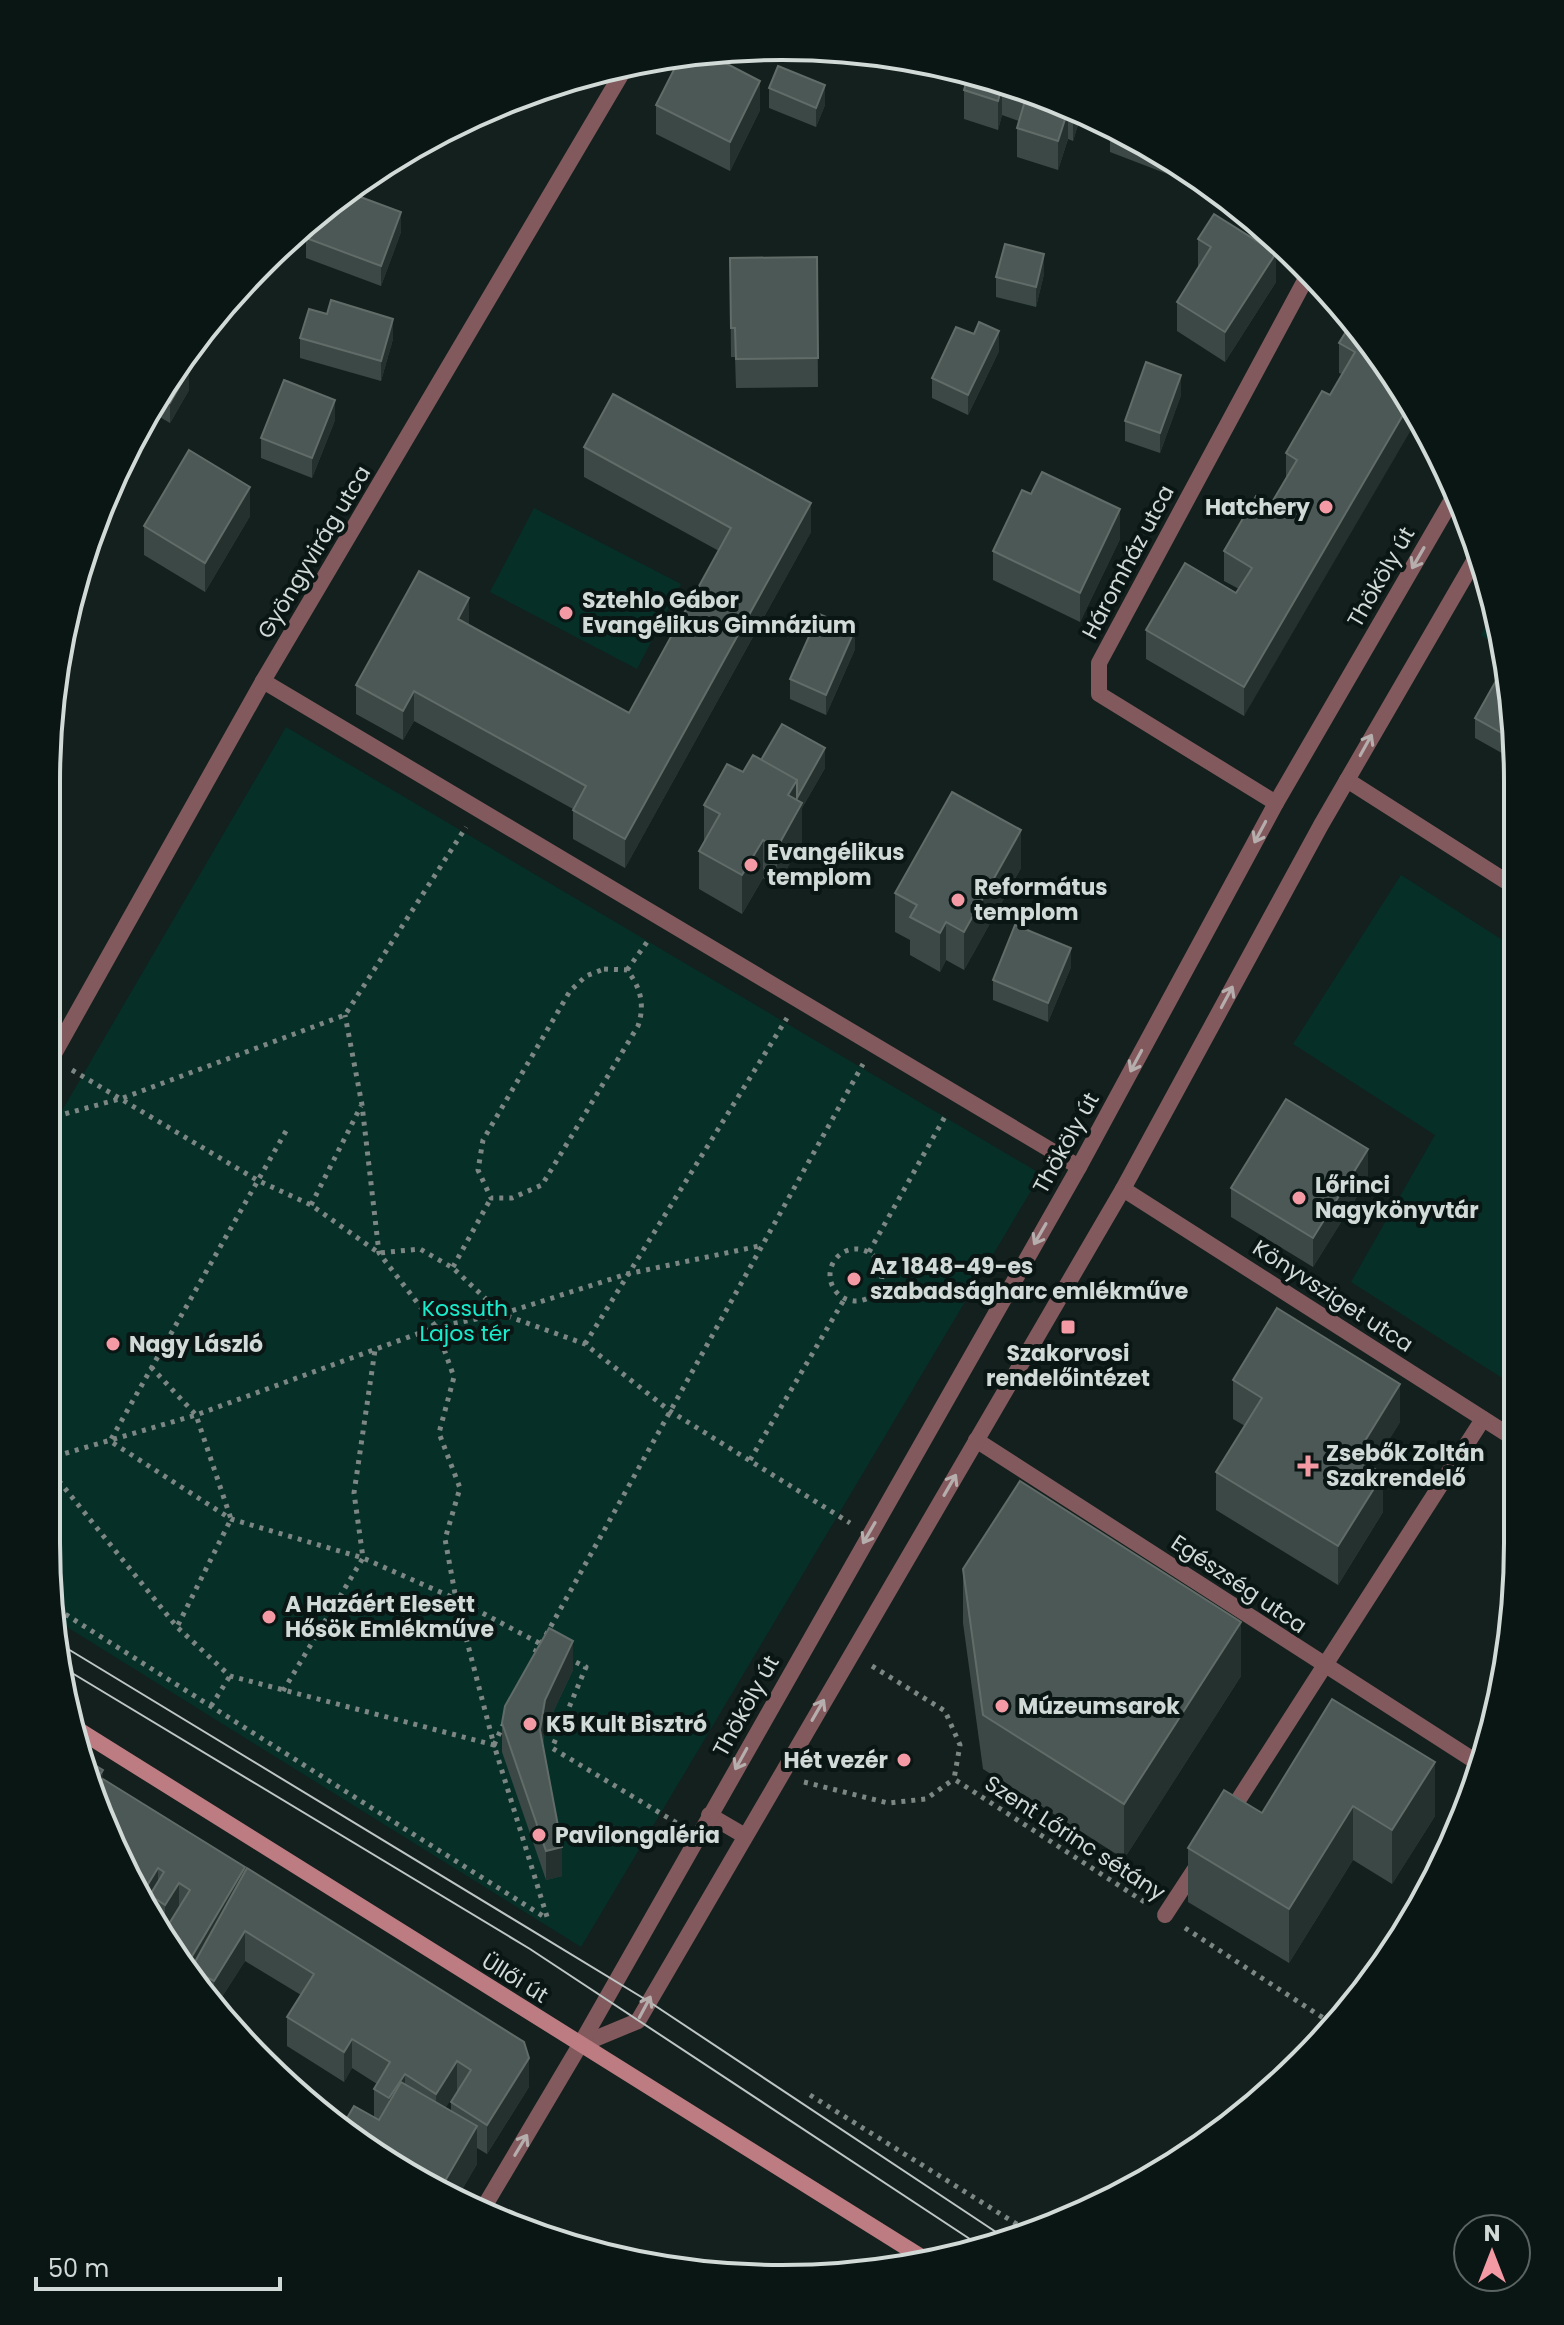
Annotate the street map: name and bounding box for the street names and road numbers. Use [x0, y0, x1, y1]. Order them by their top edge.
street label: Gyöngyvirág utca [250, 460, 378, 644]
street label: Háromház utca [1074, 480, 1182, 644]
street label: Thököly út [1340, 521, 1422, 633]
street label: Thököly út [1025, 1087, 1107, 1199]
street label: Könyvsziget utca [1247, 1232, 1419, 1360]
street label: Egészség utca [1165, 1527, 1313, 1641]
street label: Thököly út [705, 1650, 787, 1762]
street label: Szent Lőrinc sétány [979, 1768, 1172, 1908]
street label: Üllői út [476, 1945, 554, 2011]

